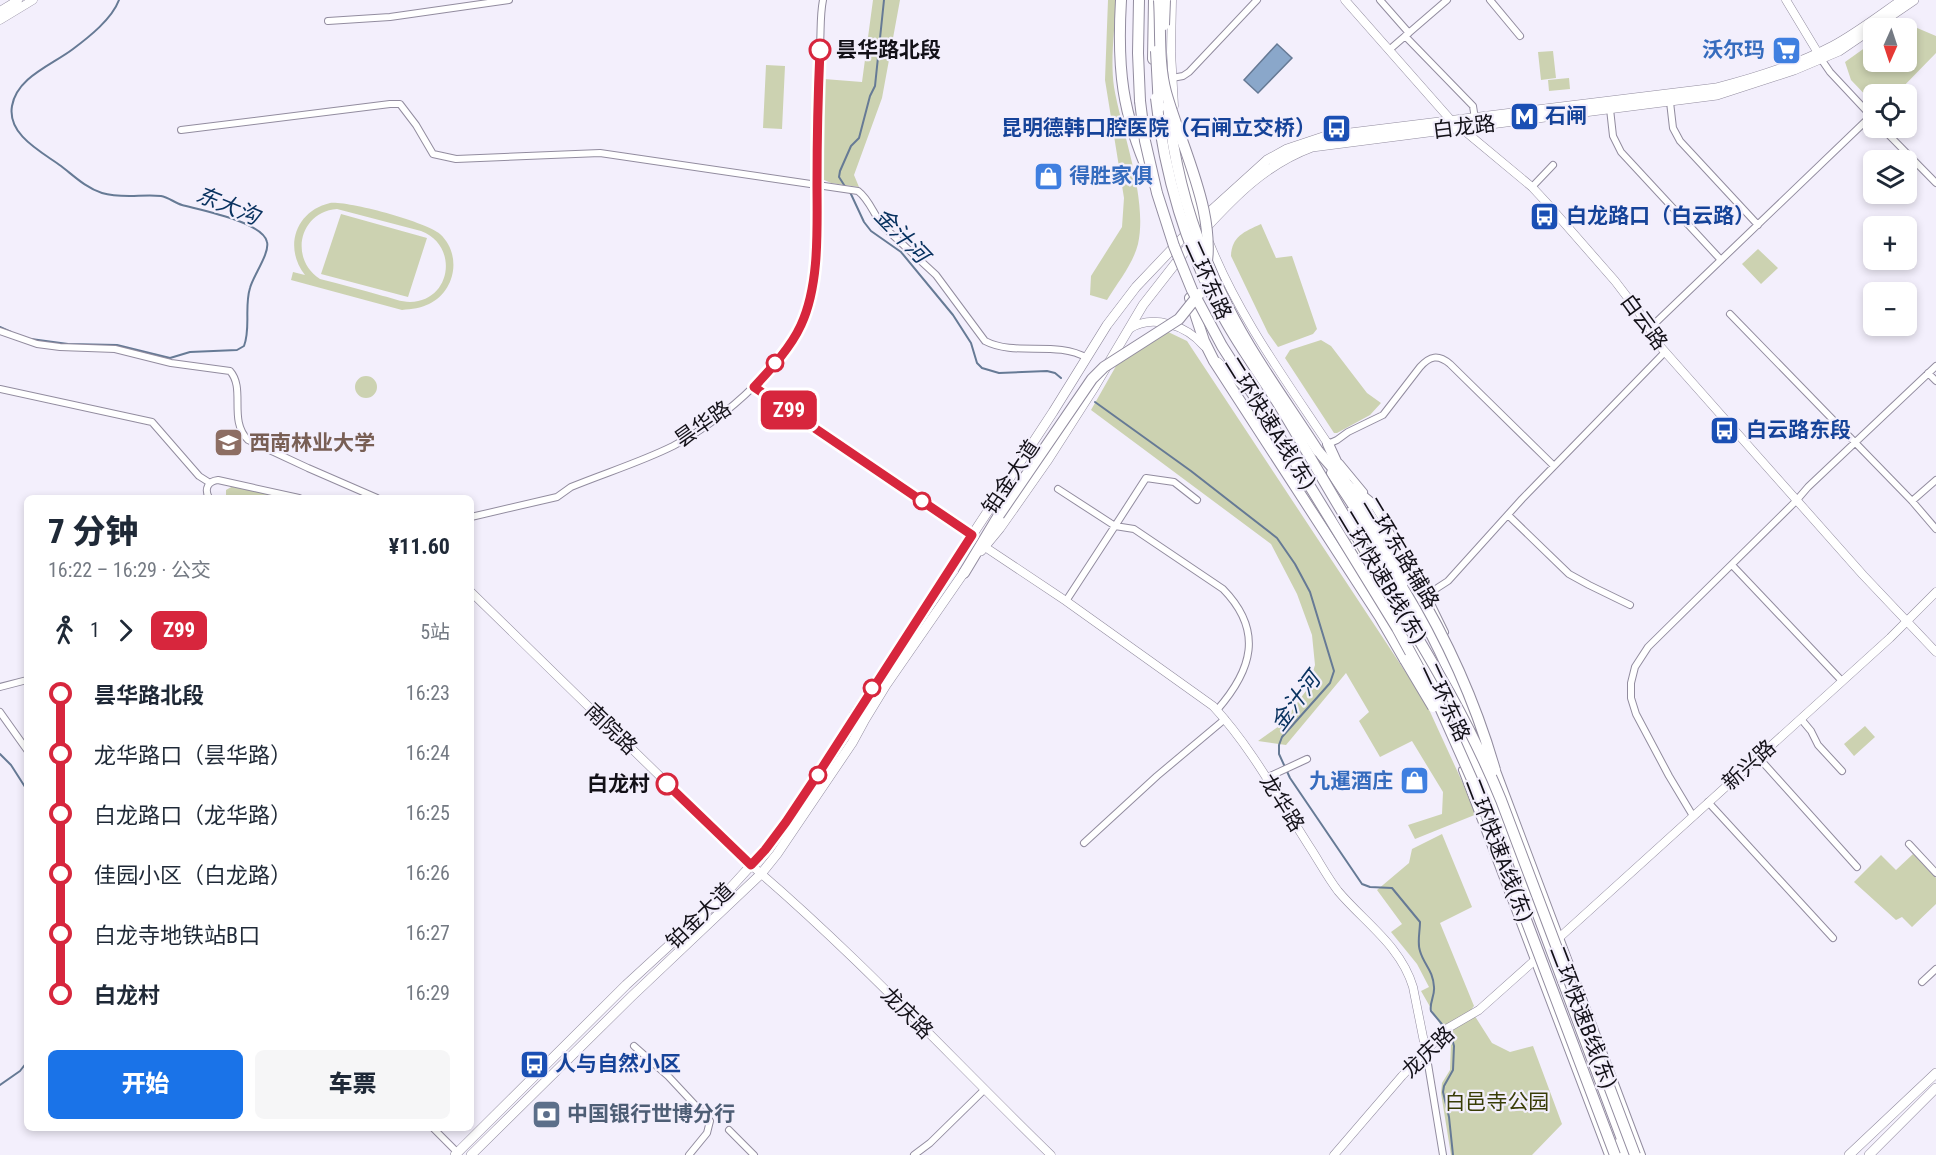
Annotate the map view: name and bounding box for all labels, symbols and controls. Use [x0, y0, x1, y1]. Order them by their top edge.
north arrow [1863, 18, 1917, 72]
map controls [1863, 18, 1917, 336]
supermarket icon: 沃尔玛 [1770, 34, 1802, 66]
place label: 昙华路北段 [836, 38, 941, 62]
place label: 沃尔玛 [1702, 38, 1765, 62]
marker: 昙华路北段 [809, 39, 831, 61]
button: locate [1863, 84, 1917, 138]
metro station icon: 石闸 [1508, 100, 1540, 132]
place label: 石闸 [1545, 104, 1587, 128]
street label: 白龙路 [1431, 111, 1497, 143]
bus stop icon: 昆明德韩口腔医院（石闸立交桥） [1321, 112, 1353, 144]
place label: 昆明德韩口腔医院（石闸立交桥） [1001, 116, 1316, 140]
button: layers [1863, 150, 1917, 204]
shop icon: 得胜家俱 [1032, 160, 1064, 192]
place label: 得胜家俱 [1069, 164, 1153, 188]
water label: 东大沟 [193, 182, 265, 230]
bus stop icon: 白龙路口（白云路） [1529, 200, 1561, 232]
water label: 金汁河 [870, 203, 936, 271]
place label: 白龙路口（白云路） [1566, 204, 1755, 228]
button: + [1863, 216, 1917, 270]
street label: 二环东路 [1180, 237, 1236, 323]
button: − [1863, 282, 1917, 336]
street label: 白云路 [1616, 289, 1672, 355]
street label: 二环快速A线(东) [1220, 352, 1320, 494]
unlabelled marker [766, 354, 784, 372]
line badge: Z99 [754, 390, 824, 430]
street label: 昙华路 [670, 396, 736, 452]
text: Z99 [773, 398, 805, 422]
bus stop icon: 白云路东段 [1709, 414, 1741, 446]
place label: 白云路东段 [1746, 418, 1851, 442]
school or university icon: 西南林业大学 [212, 427, 244, 459]
place label: 西南林业大学 [249, 431, 375, 455]
street label: 铂金大道 [978, 435, 1044, 519]
unlabelled marker [913, 492, 931, 510]
street label: 二环东路辅路 [1358, 493, 1444, 613]
street label: 二环快速B线(东) [1333, 506, 1431, 648]
text: 7 分钟 [48, 512, 138, 551]
text: ¥11.60 [389, 534, 450, 559]
text: 16:22 – 16:29 · 公交 [48, 558, 211, 582]
icon: walk [48, 614, 81, 647]
icon: forward [109, 614, 142, 647]
text: 1 [90, 618, 100, 642]
text: Z99 [163, 618, 195, 642]
text: 5站 [420, 620, 450, 644]
street label: 二环东路 [1417, 659, 1475, 745]
water label: 金汁河 [1266, 664, 1328, 735]
unlabelled marker [863, 679, 881, 697]
text: 16:23 [406, 681, 450, 705]
text: 昙华路北段 [94, 683, 204, 708]
street label: 南院路 [580, 698, 642, 760]
street label: 新兴路 [1718, 735, 1780, 795]
text: 16:24 [406, 741, 450, 765]
text: 龙华路口（昙华路） [94, 743, 292, 768]
shop icon: 九暹酒庄 [1398, 765, 1430, 797]
unlabelled marker [809, 766, 827, 784]
place label: 九暹酒庄 [1309, 769, 1393, 793]
street label: 龙华路 [1255, 770, 1309, 836]
place label: 白龙村 [587, 772, 650, 796]
marker: 白龙村 [656, 773, 678, 795]
street label: 二环快速A线(东) [1461, 775, 1537, 925]
text: 16:25 [406, 801, 450, 825]
text: 白龙路口（龙华路） [94, 803, 292, 828]
text: 16:26 [406, 861, 450, 885]
text: 佳园小区（白龙路） [94, 863, 292, 888]
street label: 铂金大道 [661, 878, 739, 954]
text: 16:27 [406, 921, 450, 945]
text: 白龙寺地铁站B口 [94, 923, 260, 948]
street label: 二环快速B线(东) [1545, 942, 1621, 1092]
text: 16:29 [406, 981, 450, 1005]
street label: 龙庆路 [876, 982, 938, 1044]
text: 白龙村 [94, 983, 160, 1008]
street label: 龙庆路 [1397, 1021, 1459, 1083]
bus stop icon: 人与自然小区 [518, 1048, 550, 1080]
button: 开始 [48, 1050, 243, 1119]
button: 车票 [255, 1050, 450, 1119]
place label: 人与自然小区 [555, 1052, 681, 1076]
park label: 白邑寺公园 [1445, 1090, 1550, 1114]
bank icon: 中国银行世博分行 [530, 1098, 562, 1130]
place label: 中国银行世博分行 [567, 1102, 735, 1126]

